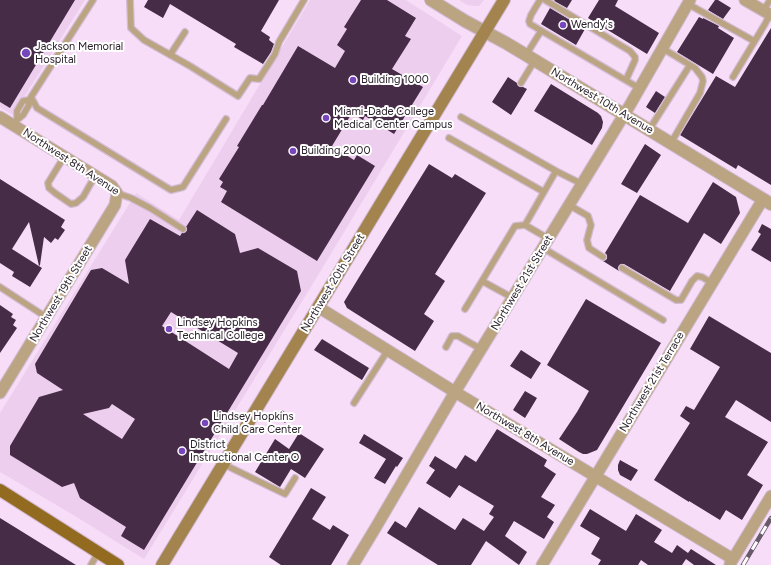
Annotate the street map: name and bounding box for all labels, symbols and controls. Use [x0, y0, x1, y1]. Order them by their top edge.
place label: Wendy's [571, 18, 613, 32]
marker: Wendy's [558, 20, 568, 30]
place label: Jackson Memorial Hospital [35, 40, 123, 66]
marker: Jackson Memorial Hospital [20, 47, 32, 59]
street label: Northwest 10th Avenue [548, 65, 656, 137]
place label: Building 1000 [361, 73, 429, 87]
marker: Building 1000 [348, 75, 358, 85]
place label: Miami-Dade College Medical Center Campus [334, 105, 452, 131]
marker: Miami-Dade College Medical Center Campus [321, 113, 331, 123]
street label: Northwest 8th Avenue [20, 126, 122, 198]
place label: Building 2000 [301, 144, 370, 158]
marker: Building 2000 [288, 146, 298, 156]
street label: Northwest 20th Street [298, 231, 368, 335]
street label: Northwest 21st Street [488, 233, 556, 333]
street label: Northwest 19th Street [27, 243, 95, 345]
place label: Lindsey Hopkins Technical College [177, 316, 263, 342]
marker: Lindsey Hopkins Technical College [164, 324, 174, 334]
street label: Northwest 21st Terrace [617, 330, 687, 434]
street label: Northwest 8th Avenue [473, 399, 577, 469]
place label: Lindsey Hopkins Child Care Center [213, 410, 301, 436]
marker: Lindsey Hopkins Child Care Center [200, 418, 210, 428]
place label: District Instructional Center O [190, 438, 299, 464]
marker: District Instructional Center O [177, 446, 187, 456]

